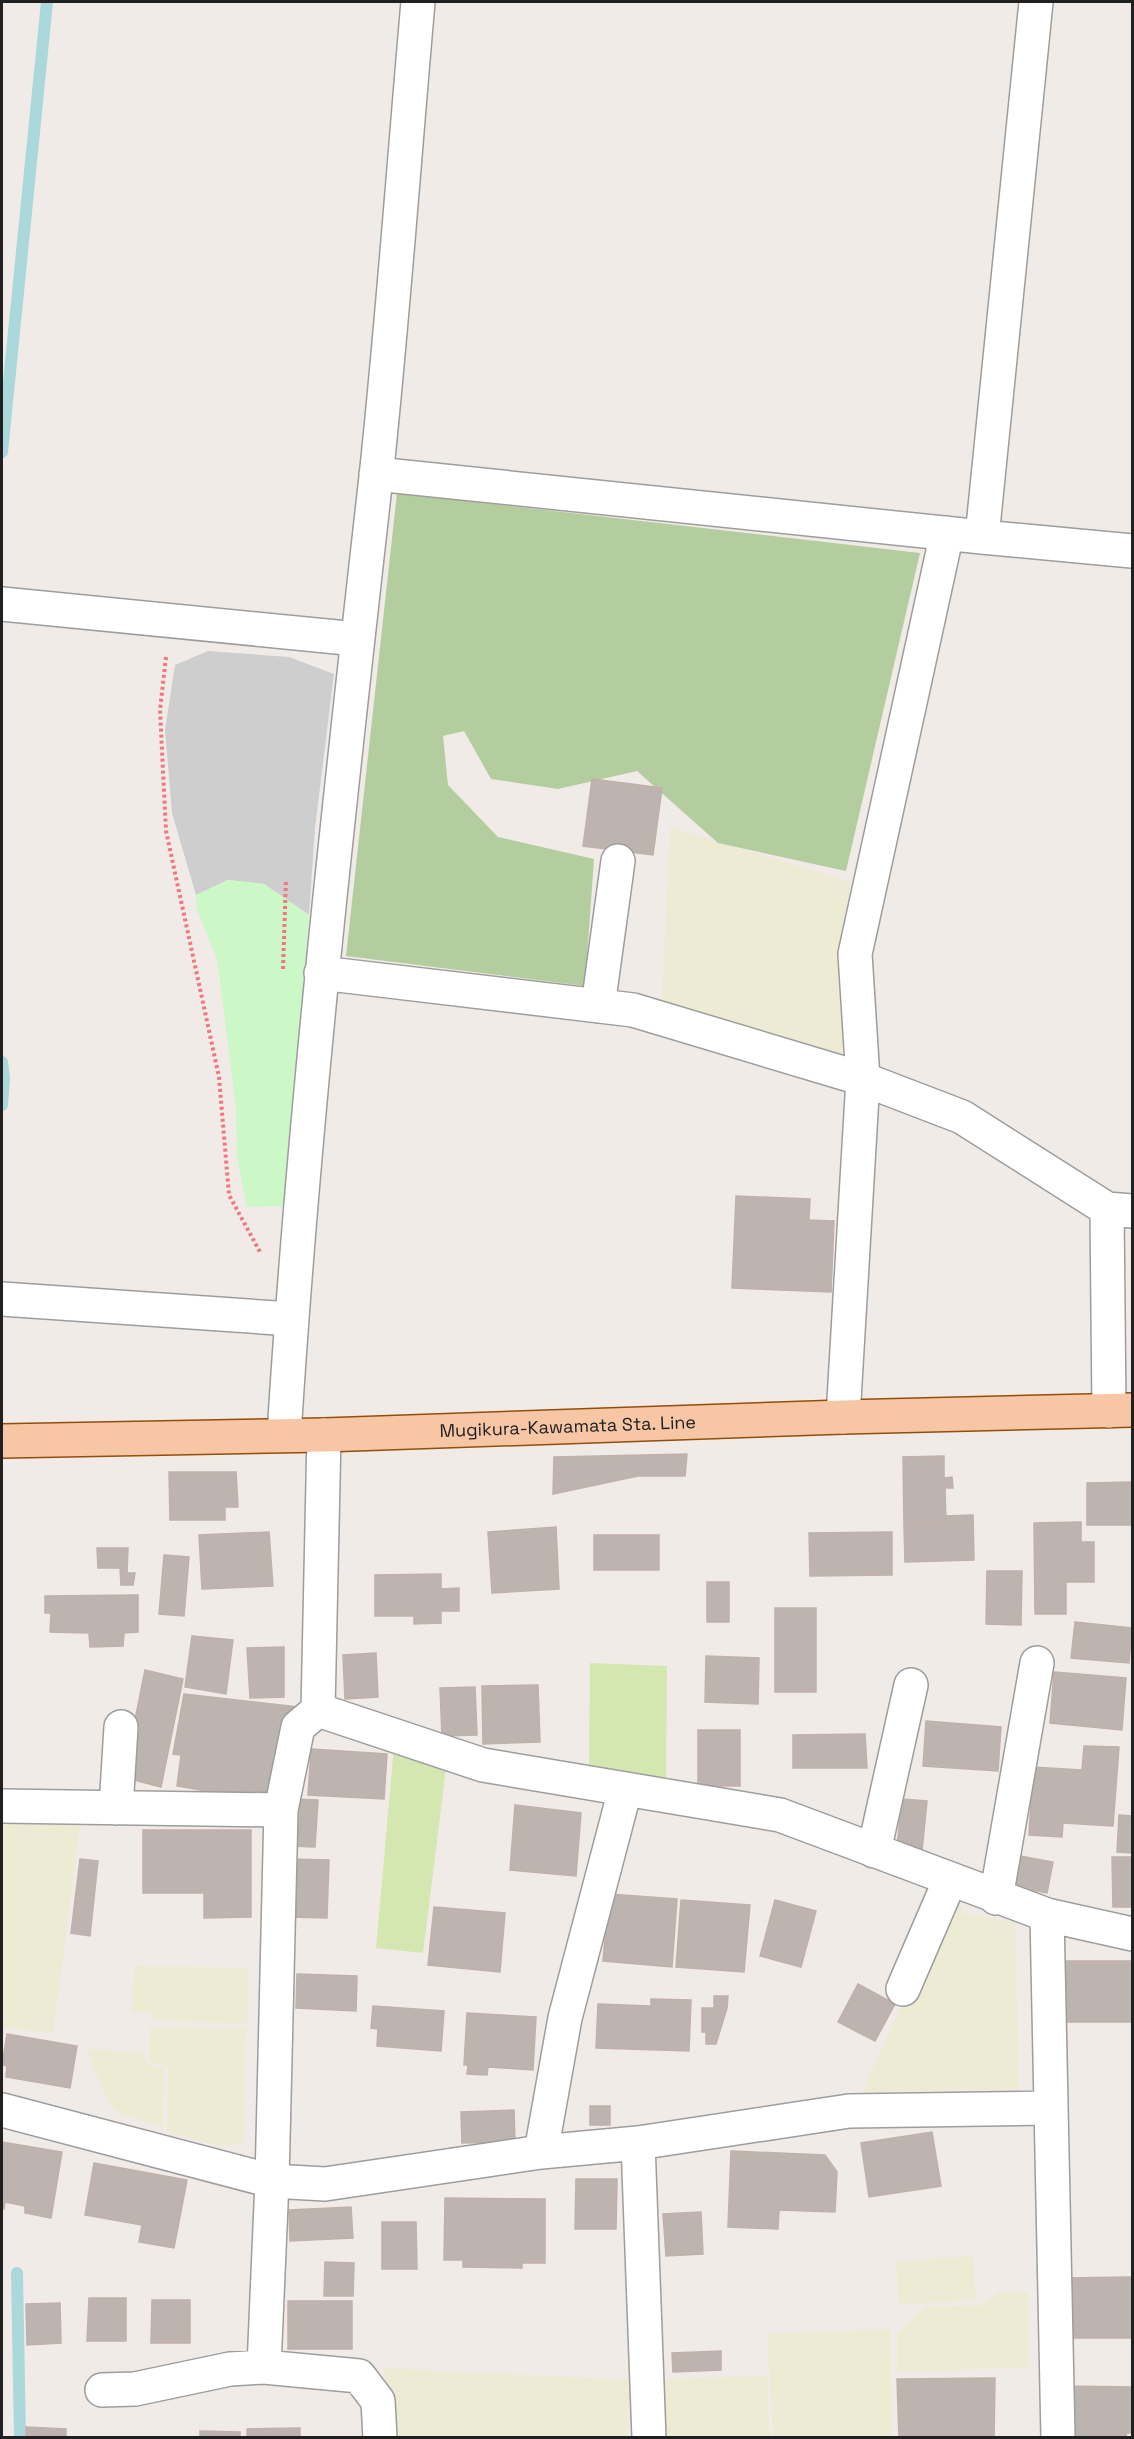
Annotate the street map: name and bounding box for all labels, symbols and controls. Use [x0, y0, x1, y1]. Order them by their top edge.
street label: Mugikura-Kawamata Sta. Line [439, 1410, 696, 1442]

